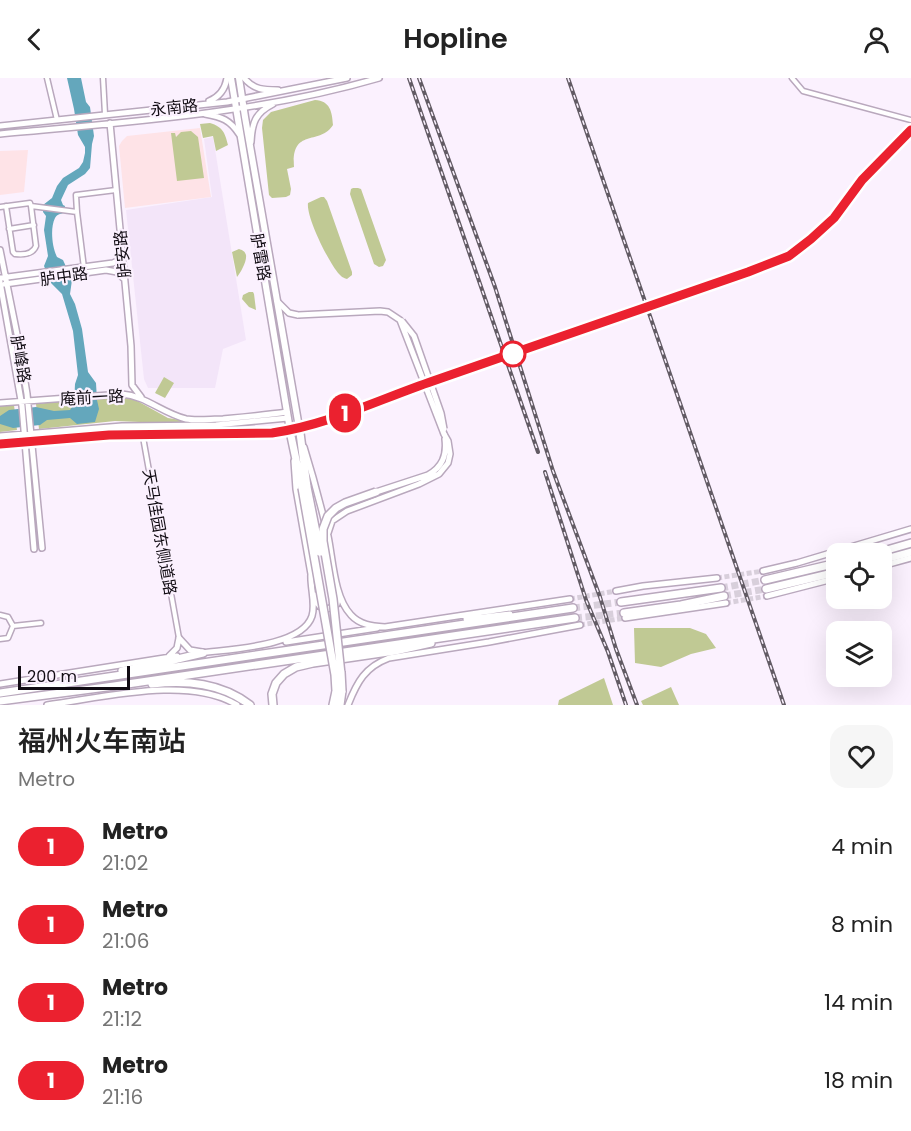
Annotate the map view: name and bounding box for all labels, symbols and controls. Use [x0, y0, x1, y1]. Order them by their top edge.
text: Hopline [403, 20, 508, 57]
icon: back [18, 23, 51, 56]
icon: person [860, 23, 893, 56]
street label: 永南路 [149, 94, 199, 121]
street label: 胪安路 [109, 229, 136, 279]
street label: 胪雷路 [245, 231, 276, 283]
street label: 胪中路 [39, 262, 89, 291]
street label: 胪峰路 [5, 333, 36, 385]
unlabelled marker [500, 341, 526, 367]
street label: 庵前一路 [59, 384, 125, 411]
line badge: 1 [326, 394, 364, 432]
text: 1 [341, 399, 349, 428]
street label: 天马佳园东侧道路 [137, 467, 182, 597]
map controls [826, 543, 892, 687]
button: locate [826, 543, 892, 609]
button: layers [826, 621, 892, 687]
scale bar [18, 663, 130, 690]
text: 200 m [27, 665, 77, 688]
text: 福州火车南站 [18, 722, 186, 761]
button: heart [830, 725, 893, 788]
text: Metro [18, 765, 75, 793]
text: Metro [102, 816, 168, 847]
text: 4 min [831, 831, 893, 862]
text: 1 [47, 832, 55, 861]
text: 21:02 [102, 849, 148, 877]
text: Metro [102, 894, 168, 925]
text: 8 min [831, 909, 893, 940]
text: 1 [47, 910, 55, 939]
text: 21:06 [102, 927, 149, 955]
text: Metro [102, 972, 168, 1003]
text: 14 min [824, 987, 893, 1018]
text: 1 [47, 988, 55, 1017]
text: 21:12 [102, 1005, 142, 1033]
text: Metro [102, 1050, 168, 1081]
text: 18 min [824, 1065, 893, 1096]
text: 1 [47, 1066, 55, 1095]
text: 21:16 [102, 1083, 143, 1111]

